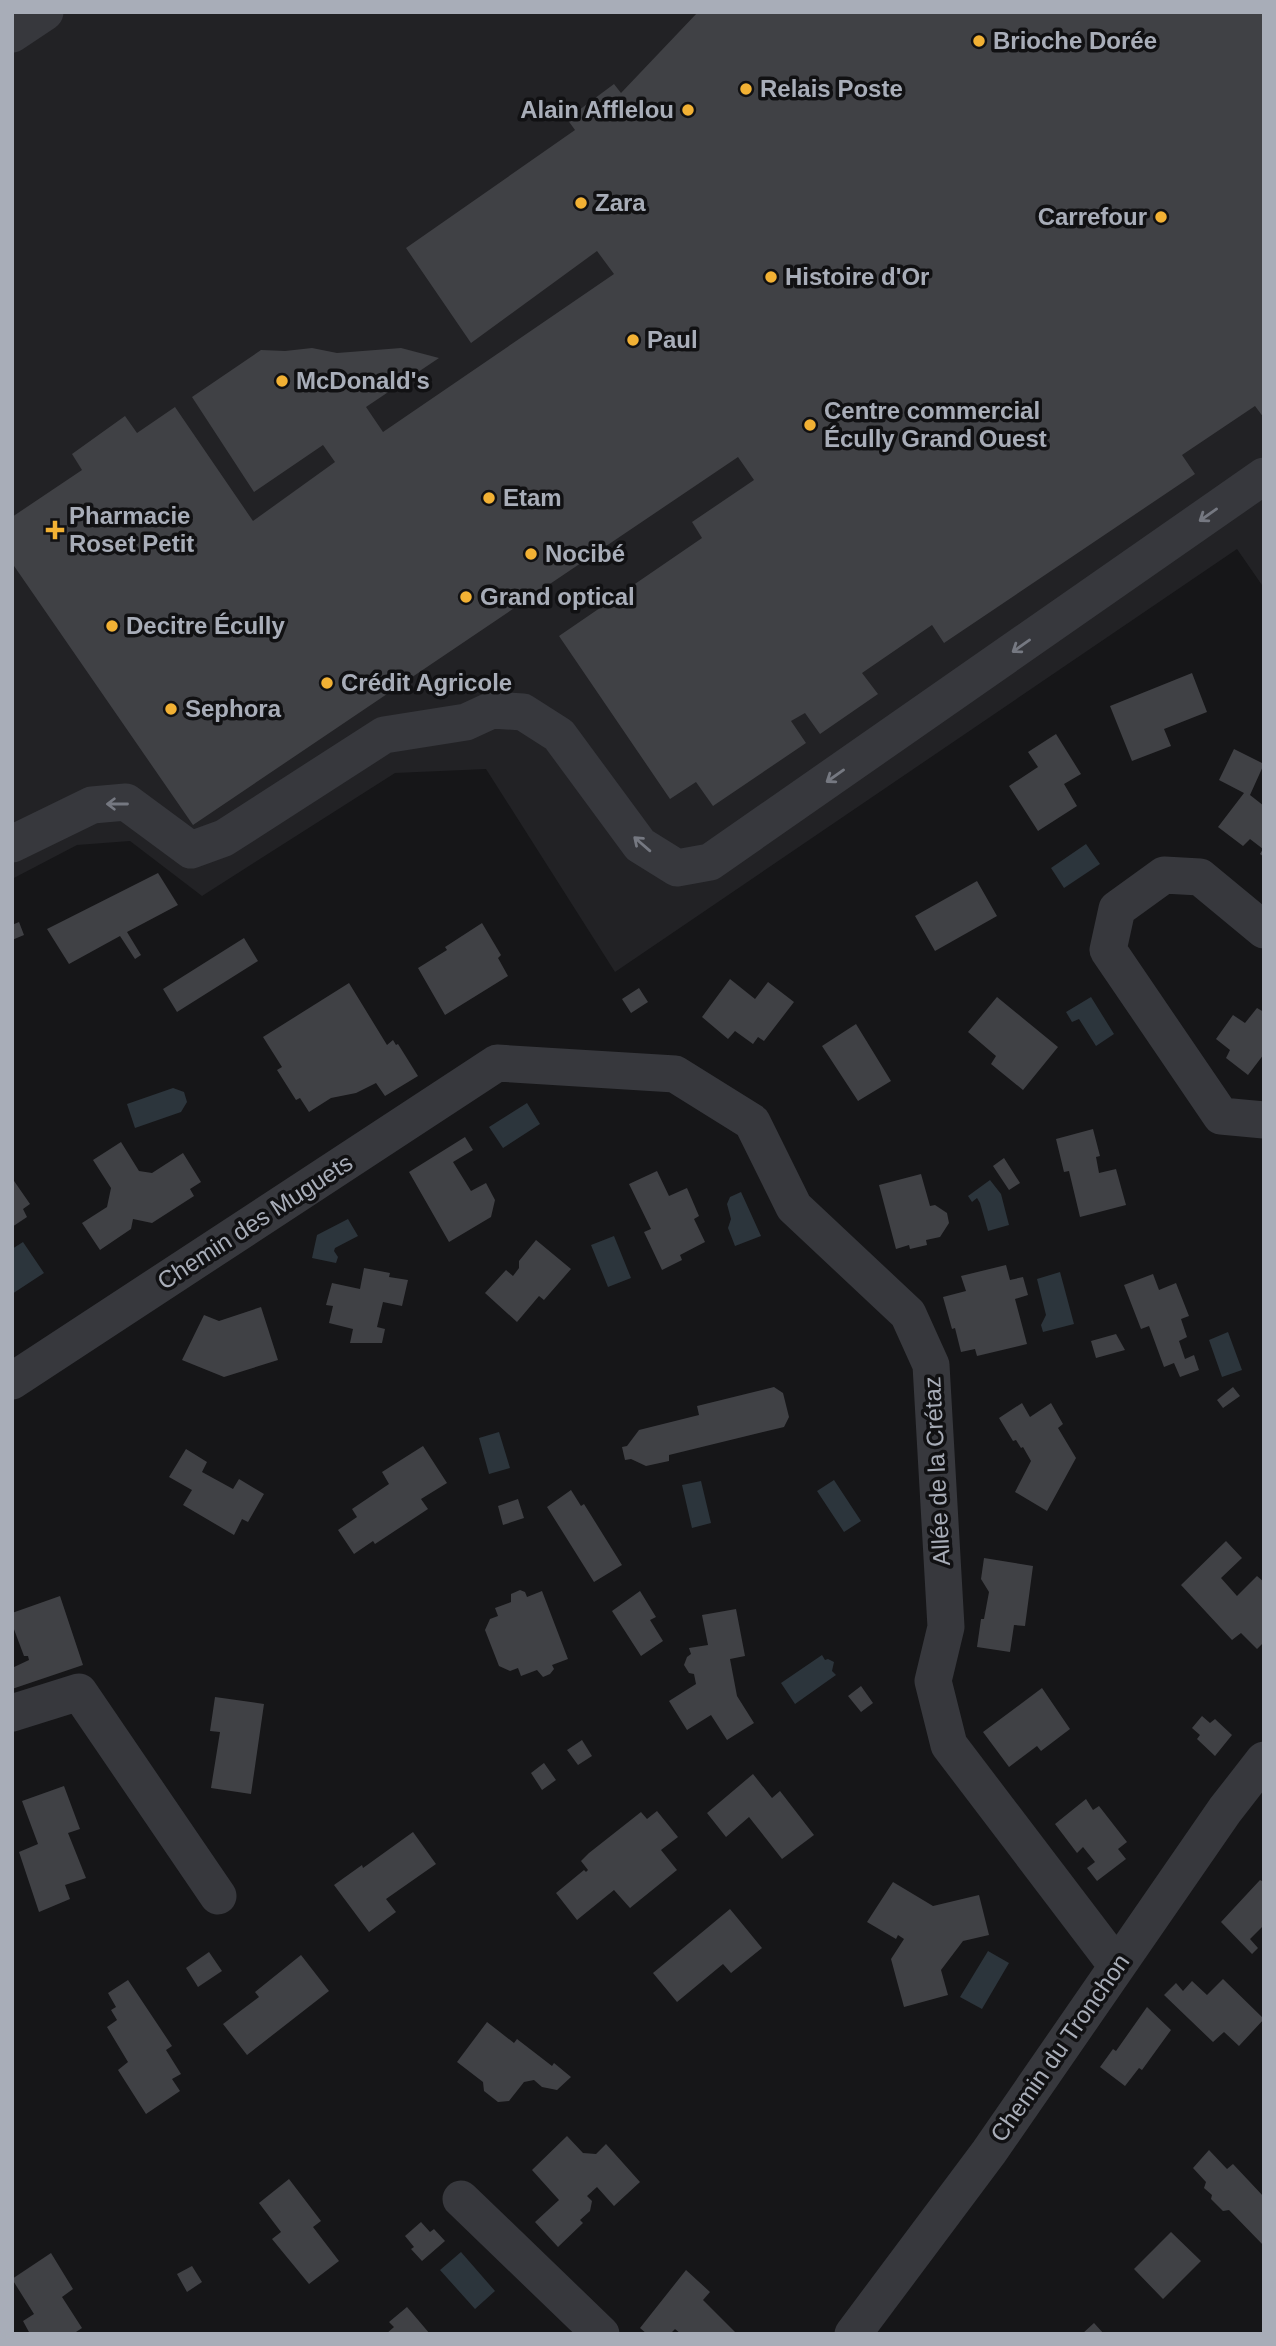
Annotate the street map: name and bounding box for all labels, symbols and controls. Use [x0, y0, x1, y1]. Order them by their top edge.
place label: Brioche Dorée [993, 27, 1157, 54]
marker: Brioche Dorée [971, 33, 987, 49]
place label: Relais Poste [760, 75, 903, 102]
marker: Relais Poste [738, 81, 754, 97]
place label: Alain Afflelou [520, 96, 674, 123]
marker: Alain Afflelou [680, 102, 696, 118]
place label: Zara [595, 189, 646, 216]
marker: Zara [573, 195, 589, 211]
place label: Carrefour [1038, 203, 1147, 230]
marker: Carrefour [1153, 209, 1169, 225]
place label: Histoire d'Or [785, 263, 929, 290]
marker: Histoire d'Or [763, 269, 779, 285]
place label: Paul [647, 326, 698, 353]
marker: Paul [625, 332, 641, 348]
place label: McDonald's [296, 367, 430, 394]
marker: McDonald's [274, 373, 290, 389]
place label: Centre commercial Écully Grand Ouest [824, 397, 1047, 452]
marker: Centre commercial Écully Grand Ouest [802, 417, 818, 433]
place label: Etam [503, 484, 562, 511]
marker: Etam [481, 490, 497, 506]
place label: Pharmacie Roset Petit [69, 502, 194, 557]
one-way arrow [1199, 508, 1218, 522]
marker: Pharmacie Roset Petit [47, 522, 63, 538]
place label: Nocibé [545, 540, 625, 567]
marker: Nocibé [523, 546, 539, 562]
place label: Grand optical [480, 583, 635, 610]
marker: Grand optical [458, 589, 474, 605]
place label: Decitre Écully [126, 612, 285, 639]
marker: Decitre Écully [104, 618, 120, 634]
one-way arrow [1012, 639, 1031, 653]
place label: Crédit Agricole [341, 669, 512, 696]
marker: Crédit Agricole [319, 675, 335, 691]
place label: Sephora [185, 695, 282, 722]
marker: Sephora [163, 701, 179, 717]
one-way arrow [826, 769, 845, 783]
one-way arrow [106, 797, 129, 811]
one-way arrow [633, 837, 651, 853]
street label: Chemin des Muguets [152, 1149, 357, 1295]
street label: Allée de la Crétaz [918, 1376, 955, 1566]
street label: Chemin du Tronchon [985, 1949, 1135, 2147]

